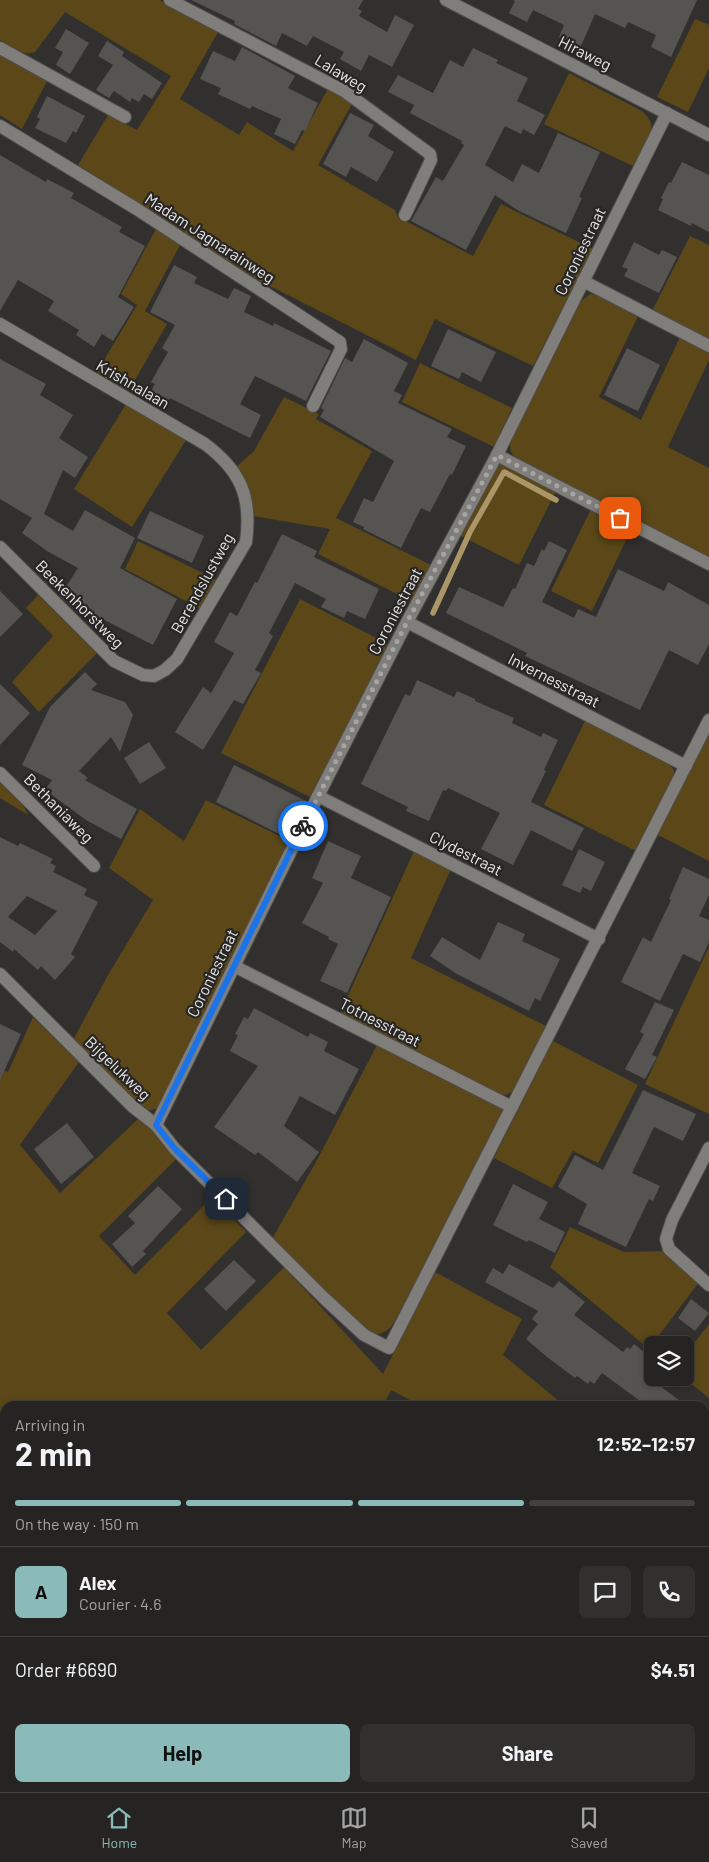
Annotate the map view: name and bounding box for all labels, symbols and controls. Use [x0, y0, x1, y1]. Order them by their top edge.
street label: Hiraweg [556, 31, 615, 74]
street label: Lalaweg [312, 50, 371, 95]
street label: Madam Jagnarainweg [142, 189, 279, 287]
street label: Coroniestraat [550, 204, 609, 298]
street label: Krishnalaan [93, 355, 173, 412]
pin [599, 497, 641, 539]
icon: bag [606, 504, 634, 532]
street label: Berendslustweg [166, 529, 237, 636]
street label: Beekenhorstweg [32, 556, 128, 652]
street label: Coroniestraat [364, 564, 425, 657]
street label: Invernesstraat [505, 648, 603, 711]
street label: Bethaniaweg [21, 769, 98, 846]
courier [278, 801, 328, 851]
icon: bike [289, 812, 317, 840]
street label: Clydestraat [427, 826, 506, 879]
street label: Coroniestraat [182, 926, 241, 1020]
street label: Totnesstraat [337, 993, 424, 1050]
street label: Bijgelukweg [82, 1032, 155, 1104]
pin [205, 1178, 247, 1220]
icon: home [212, 1185, 240, 1213]
map controls [644, 1336, 694, 1386]
button: layers [644, 1336, 694, 1386]
text: Arriving in [15, 1415, 85, 1434]
text: 12:52–12:57 [597, 1432, 695, 1455]
text: 2 min [15, 1434, 92, 1472]
text: On the way · 150 m [15, 1514, 139, 1533]
button: chat [579, 1566, 631, 1618]
button: phone [643, 1566, 695, 1618]
text: Alex [79, 1571, 117, 1594]
text: A [35, 1580, 47, 1603]
text: Courier · 4.6 [79, 1594, 162, 1613]
text: Order #6690 [15, 1658, 118, 1681]
text: $4.51 [651, 1658, 695, 1681]
button: Help [15, 1724, 350, 1782]
button: Share [360, 1724, 695, 1782]
tab: Home [101, 1804, 137, 1851]
tab: Map [340, 1804, 368, 1851]
tab: Saved [571, 1804, 608, 1851]

